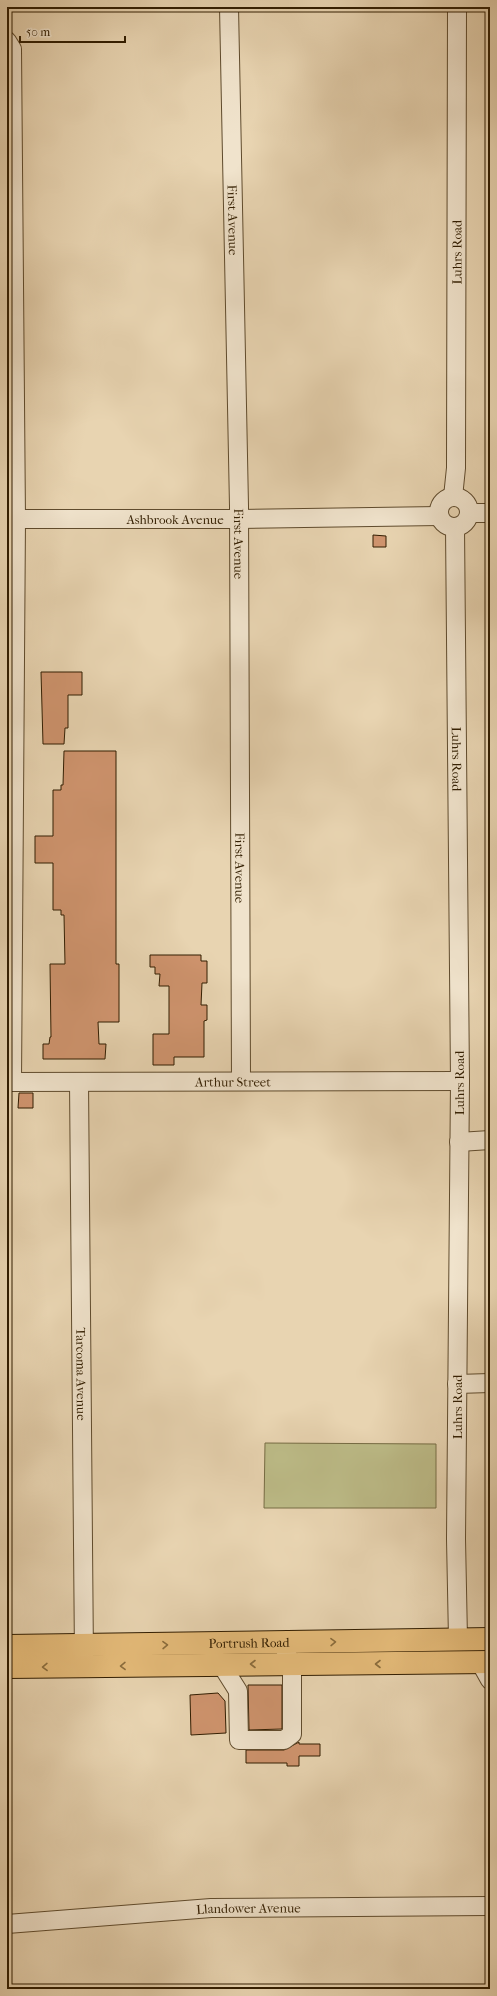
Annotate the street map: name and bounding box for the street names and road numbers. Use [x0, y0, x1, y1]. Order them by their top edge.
street label: First Avenue [225, 185, 241, 256]
street label: Luhrs Road [449, 219, 465, 284]
street label: First Avenue [231, 509, 246, 580]
street label: Ashbrook Avenue [125, 512, 224, 527]
street label: Luhrs Road [449, 727, 464, 792]
street label: First Avenue [232, 833, 247, 904]
street label: Luhrs Road [452, 1050, 467, 1115]
street label: Arthur Street [194, 1074, 271, 1090]
street label: Tarcoma Avenue [73, 1327, 89, 1421]
street label: Luhrs Road [450, 1374, 465, 1439]
street label: Portrush Road [208, 1635, 291, 1651]
street label: Llandower Avenue [196, 1900, 301, 1917]

